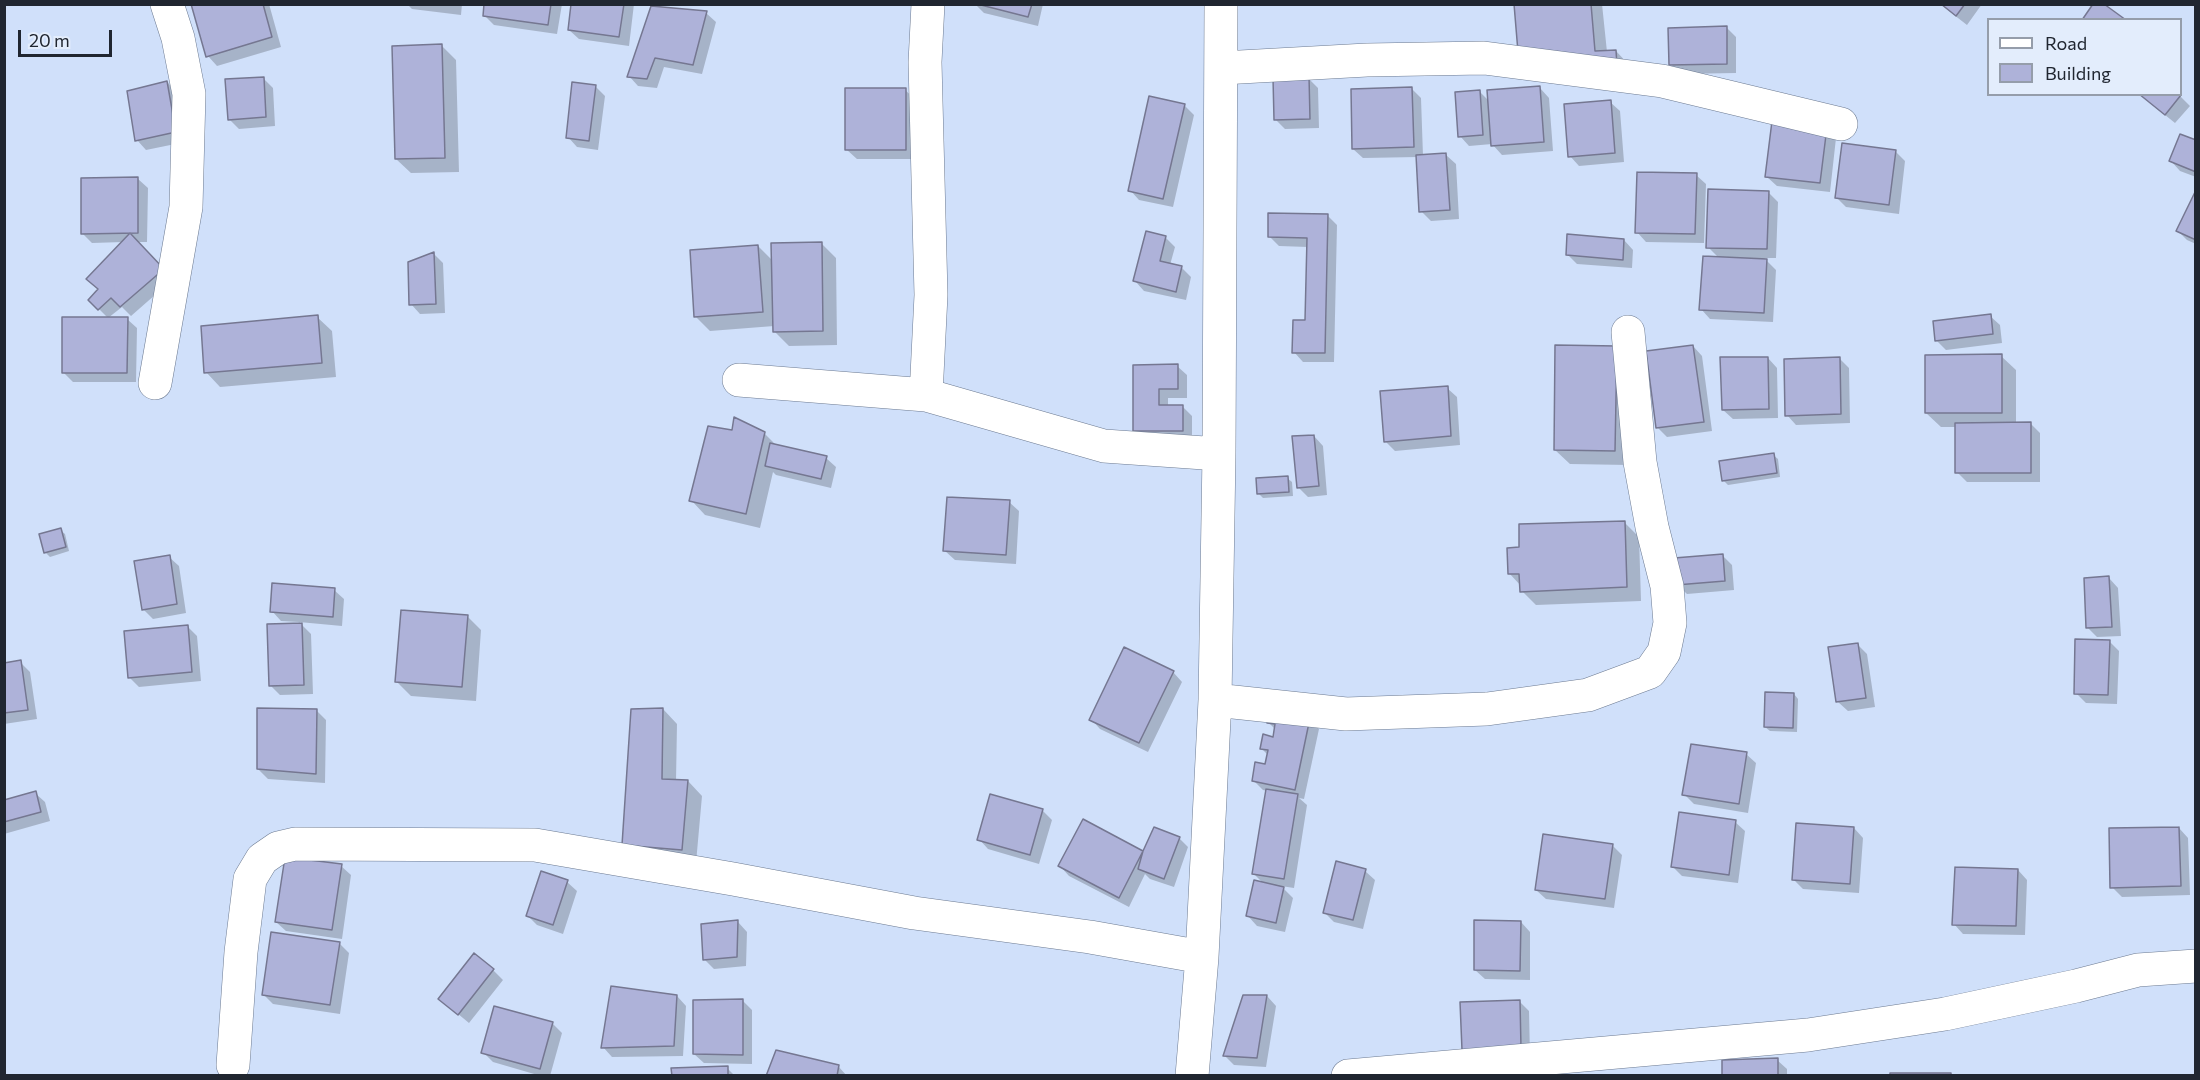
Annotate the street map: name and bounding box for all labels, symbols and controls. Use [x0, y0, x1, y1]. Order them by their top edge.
scale bar [21, 18, 116, 56]
legend [1987, 18, 2182, 96]
text: 20 m [29, 29, 70, 51]
text: Road [2045, 32, 2087, 54]
text: Building [2045, 62, 2111, 84]

